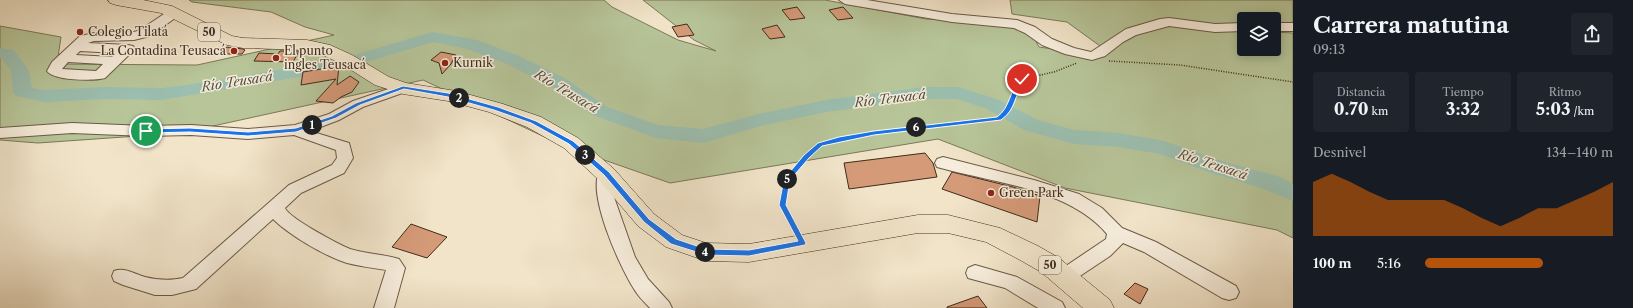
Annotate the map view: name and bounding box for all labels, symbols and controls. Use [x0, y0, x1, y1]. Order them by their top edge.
map controls [1237, 12, 1281, 56]
button: layers [1237, 12, 1281, 56]
text: Carrera matutina [1313, 12, 1509, 39]
button: share [1571, 13, 1613, 55]
road number: 50 [198, 23, 220, 41]
place label: Colegio Tilatá [88, 24, 169, 39]
marker: Colegio Tilatá [75, 27, 85, 37]
text: 09:13 [1313, 41, 1345, 57]
place label: La Contadina Teusacá [100, 43, 227, 58]
place label: El punto ingles Teusacá [284, 43, 367, 72]
marker: La Contadina Teusacá [229, 46, 239, 56]
marker: El punto ingles Teusacá [271, 53, 281, 63]
place label: Kurnik [453, 55, 494, 70]
marker: Kurnik [440, 58, 450, 68]
pin [1005, 62, 1039, 96]
water label: Río Teusacá [531, 65, 602, 117]
water label: Río Teusacá [199, 67, 274, 95]
icon: check [1011, 68, 1033, 90]
text: Distancia [1337, 85, 1385, 99]
text: Tiempo [1442, 85, 1484, 99]
text: Ritmo [1549, 85, 1581, 99]
water label: Río Teusacá [852, 86, 927, 110]
pin: 2 [449, 88, 469, 108]
text: 2 [456, 91, 462, 105]
text: 0.70 [1334, 99, 1369, 119]
text: 3:32 [1446, 99, 1480, 119]
text: 5:03 [1536, 99, 1571, 119]
text: km [1369, 104, 1388, 118]
text: /km [1571, 104, 1594, 118]
pin [129, 114, 163, 148]
pin: 1 [302, 115, 322, 135]
pin: 6 [906, 117, 926, 137]
text: 1 [310, 118, 314, 132]
icon: arrive [135, 120, 157, 142]
text: 6 [913, 120, 919, 134]
text: Desnivel [1313, 144, 1366, 160]
text: 134–140 m [1547, 144, 1613, 160]
pin: 3 [575, 145, 595, 165]
water label: Río Teusacá [1175, 145, 1250, 183]
text: 3 [582, 148, 588, 162]
pin: 5 [777, 169, 797, 189]
text: 5 [784, 172, 790, 186]
place label: Green Park [999, 185, 1065, 200]
marker: Green Park [986, 188, 996, 198]
pin: 4 [695, 242, 715, 262]
text: 4 [702, 245, 708, 259]
text: 100 m [1313, 255, 1352, 271]
text: 5:16 [1377, 255, 1401, 271]
road number: 50 [1039, 256, 1061, 274]

